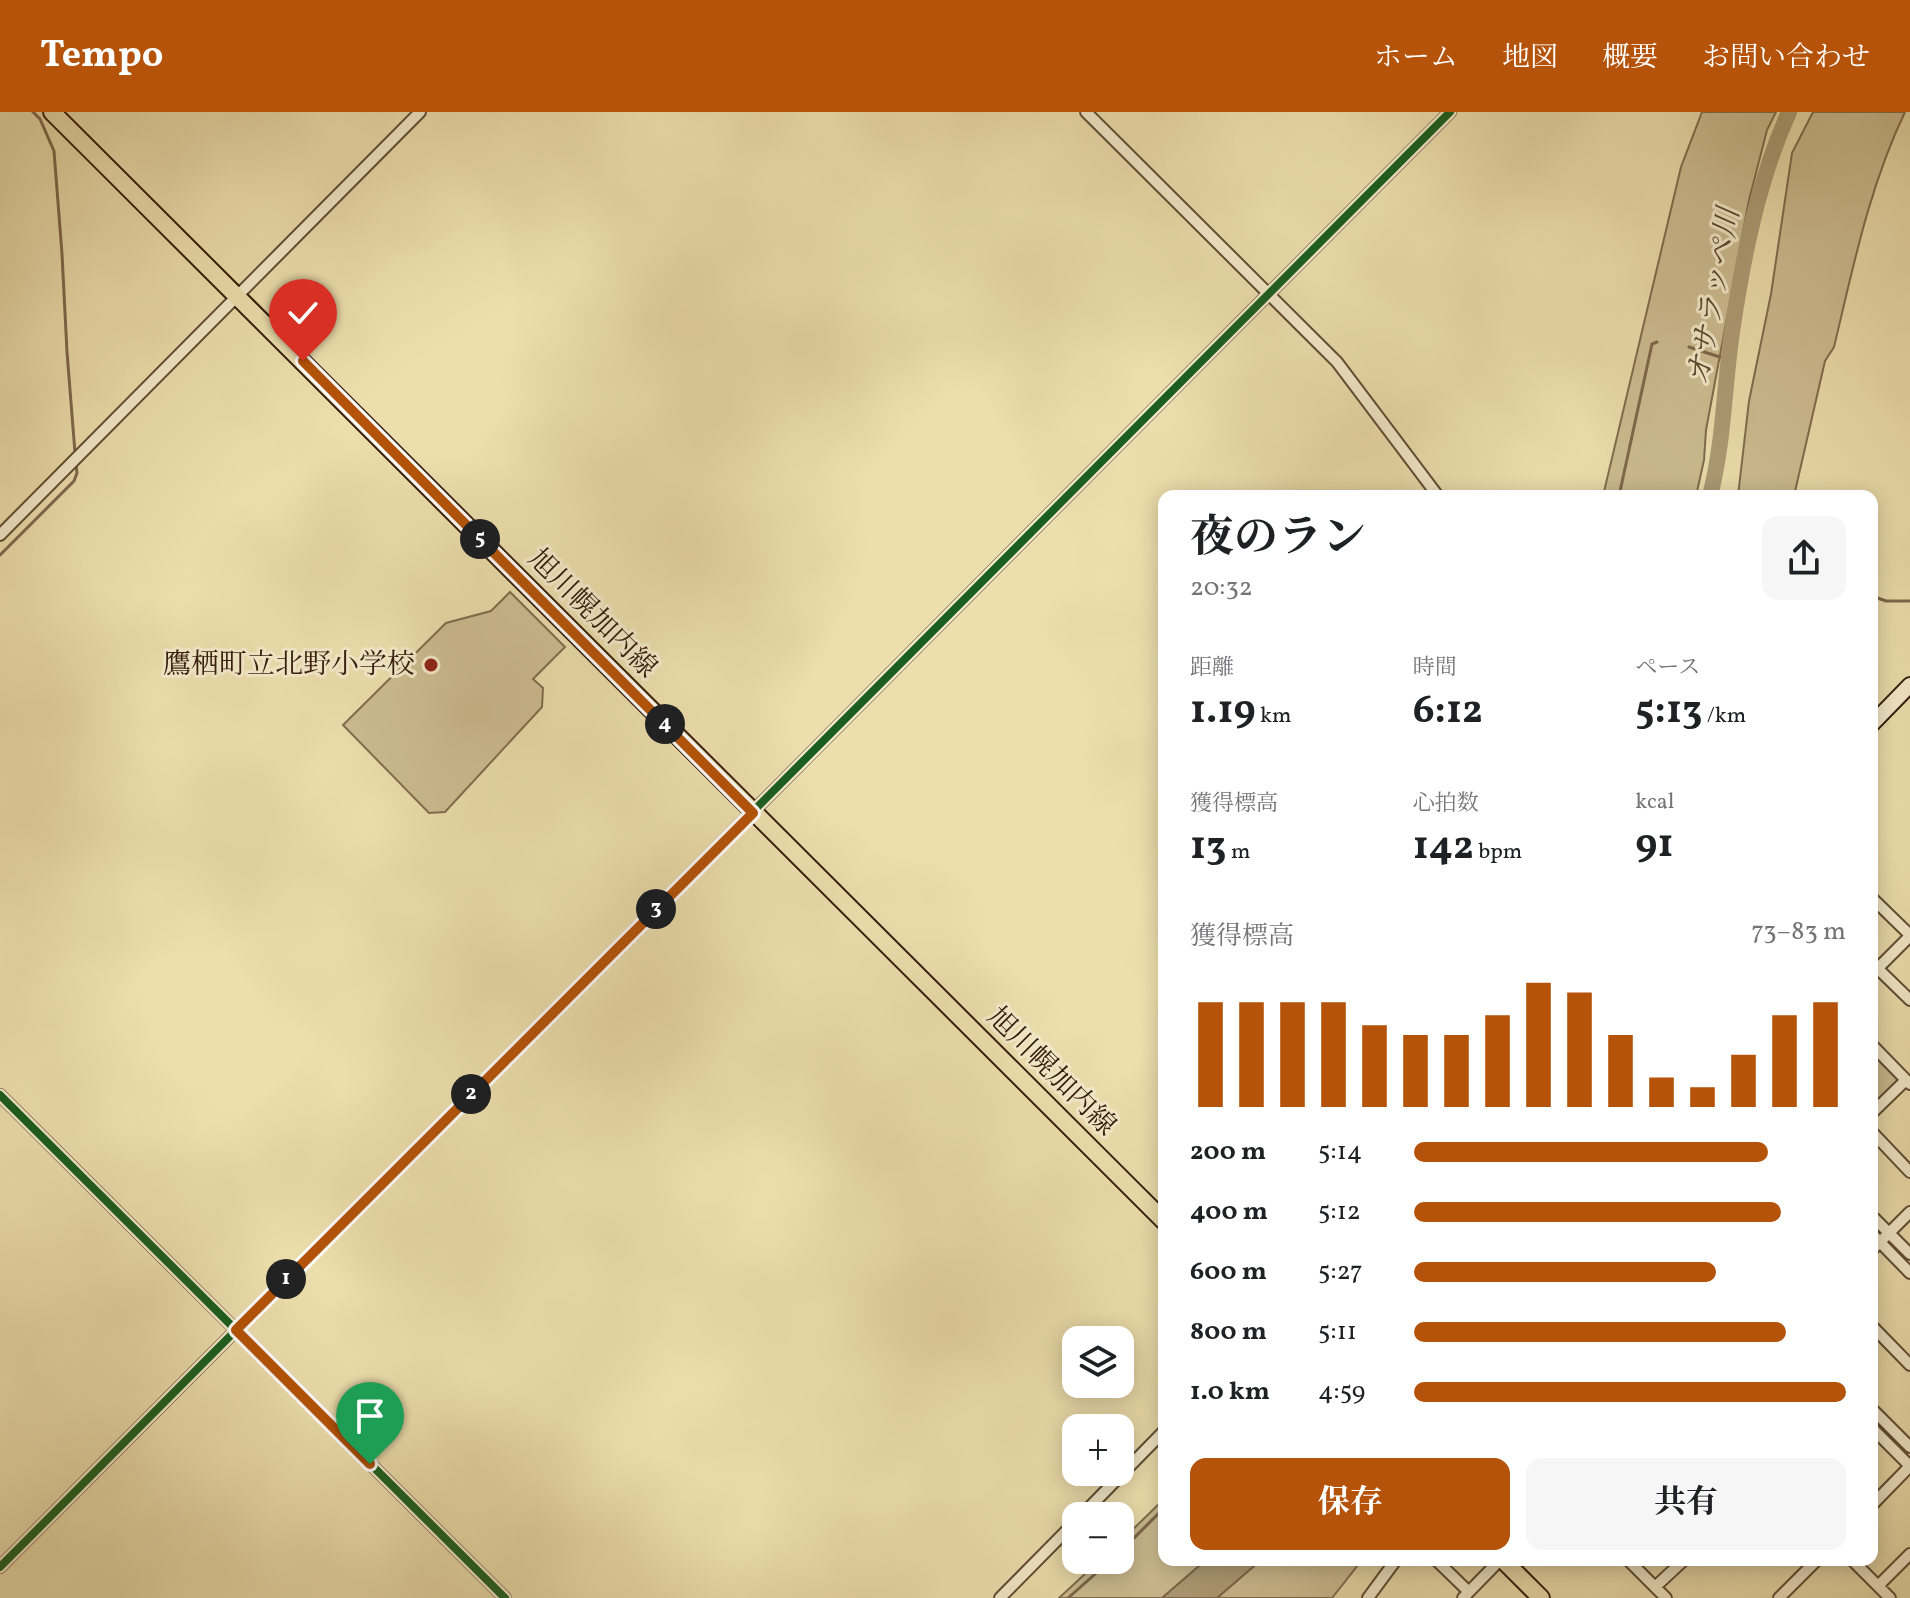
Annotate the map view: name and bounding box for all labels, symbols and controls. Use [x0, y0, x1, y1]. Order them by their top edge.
text: Tempo [40, 30, 164, 83]
text: ホーム [1374, 39, 1458, 78]
text: 地図 [1502, 39, 1558, 78]
text: 概要 [1602, 39, 1658, 78]
text: お問い合わせ [1702, 39, 1870, 78]
water label: オサラッペ川 [1679, 202, 1752, 389]
pin [269, 279, 337, 361]
icon: check [281, 291, 325, 335]
text: 夜のラン [1190, 509, 1366, 570]
button: share [1762, 516, 1846, 600]
pin: 5 [460, 519, 500, 559]
text: 5 [475, 523, 485, 554]
street label: 旭川幌加内線 [519, 541, 665, 687]
text: 20:32 [1190, 570, 1253, 606]
place label: 鷹栖町立北野小学校 [163, 646, 415, 685]
text: 距離 [1190, 653, 1234, 684]
text: 時間 [1413, 653, 1457, 684]
text: ペース [1635, 653, 1700, 684]
marker: 鷹栖町立北野小学校 [422, 656, 440, 674]
text: 1.19 [1190, 684, 1256, 740]
text: 6:12 [1413, 684, 1483, 740]
text: 5:13 [1635, 684, 1702, 740]
text: km [1256, 701, 1291, 732]
text: /km [1702, 701, 1746, 732]
pin: 4 [645, 704, 685, 744]
text: 4 [658, 708, 672, 739]
text: kcal [1635, 787, 1674, 818]
text: 獲得標高 [1190, 789, 1278, 820]
text: 心拍数 [1413, 789, 1479, 820]
text: 91 [1635, 818, 1674, 874]
text: 13 [1190, 820, 1226, 876]
text: 142 [1413, 820, 1474, 876]
text: m [1226, 837, 1250, 868]
text: bpm [1474, 837, 1522, 868]
pin: 3 [636, 889, 676, 929]
text: 3 [650, 893, 662, 924]
text: 73–83 m [1751, 914, 1846, 950]
text: 獲得標高 [1190, 919, 1294, 955]
street label: 旭川幌加内線 [978, 999, 1124, 1145]
pin: 2 [451, 1074, 491, 1114]
text: 2 [465, 1078, 477, 1109]
text: 200 m [1190, 1134, 1266, 1170]
text: 5:14 [1318, 1134, 1362, 1170]
text: 400 m [1190, 1194, 1268, 1230]
text: 5:12 [1318, 1194, 1361, 1230]
text: 600 m [1190, 1254, 1267, 1290]
text: 5:27 [1318, 1254, 1363, 1290]
pin: 1 [266, 1259, 306, 1299]
text: 1 [282, 1263, 290, 1294]
text: 800 m [1190, 1314, 1267, 1350]
text: 5:11 [1318, 1314, 1357, 1350]
map controls [1062, 1326, 1134, 1574]
button: layers [1062, 1326, 1134, 1398]
text: 1.0 km [1190, 1374, 1270, 1410]
text: 4:59 [1318, 1374, 1365, 1410]
pin [336, 1382, 404, 1464]
icon: arrive [348, 1394, 392, 1438]
button: + [1062, 1414, 1134, 1486]
button: 保存 [1190, 1458, 1510, 1550]
button: 共有 [1526, 1458, 1846, 1550]
button: − [1062, 1502, 1134, 1574]

